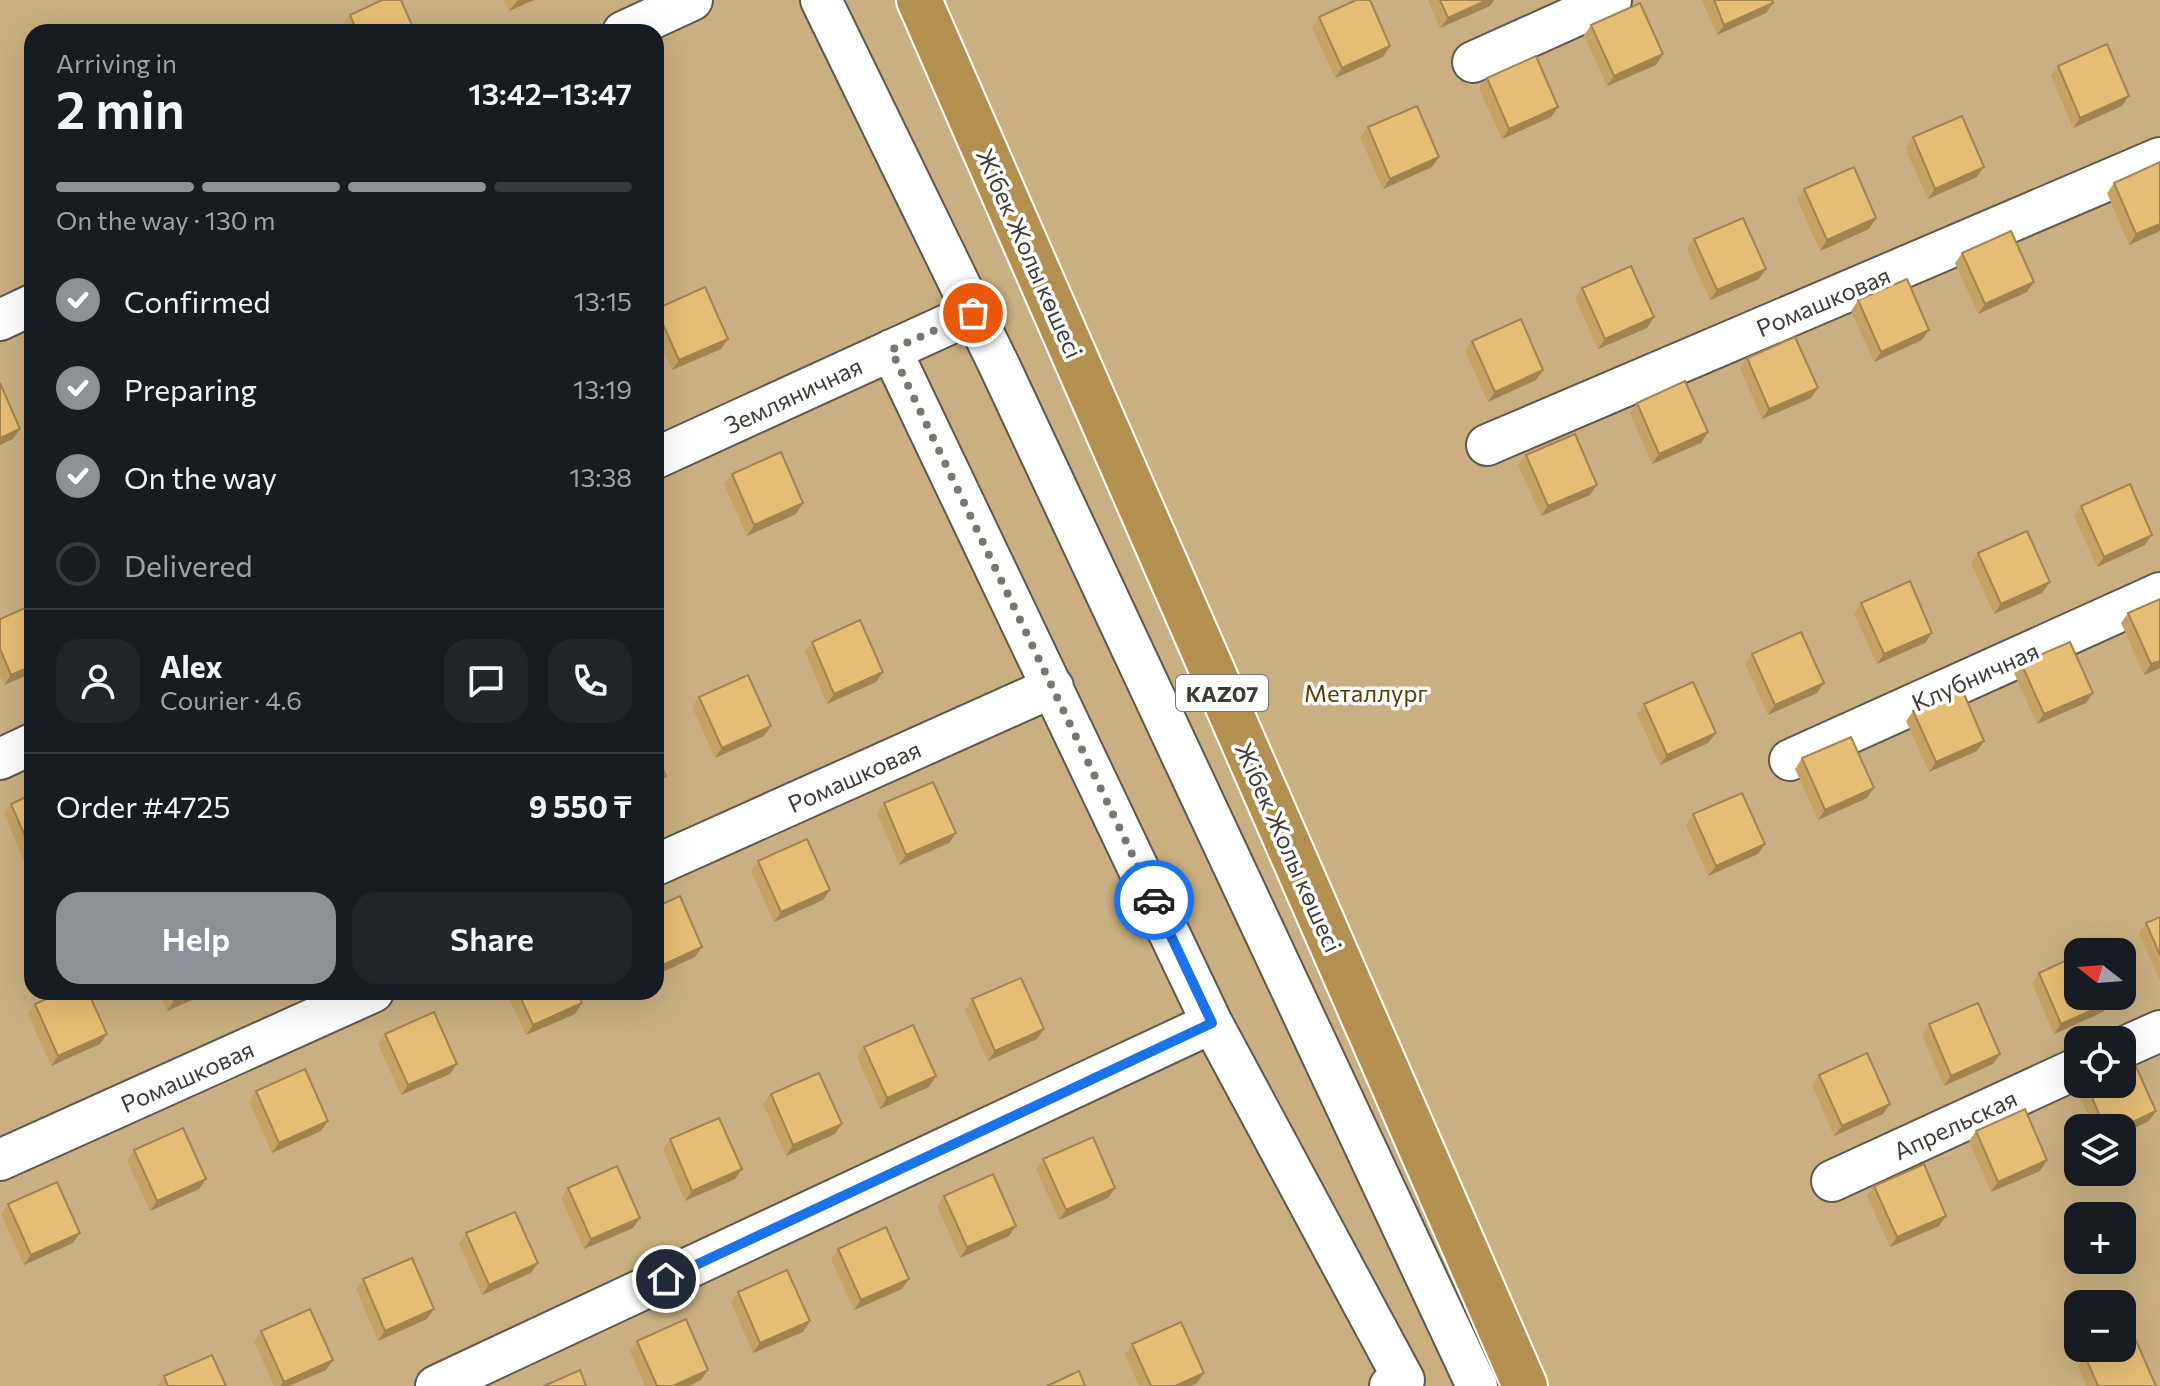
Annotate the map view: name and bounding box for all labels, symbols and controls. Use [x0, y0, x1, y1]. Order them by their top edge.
text: Arriving in [56, 47, 177, 78]
text: 13:42–13:47 [468, 74, 632, 111]
text: 2 min [56, 76, 185, 140]
street label: Жібек Жолы көшесі [971, 144, 1089, 362]
text: On the way · 130 m [56, 204, 275, 235]
street label: Ромашковая [1752, 260, 1894, 342]
icon: check [56, 278, 100, 322]
pin [939, 279, 1007, 347]
text: Confirmed [124, 282, 271, 319]
text: 13:15 [574, 285, 632, 316]
icon: bag [951, 291, 995, 335]
street label: Земляничная [719, 350, 867, 440]
icon: check [56, 366, 100, 410]
text: Preparing [124, 370, 257, 407]
text: 13:19 [573, 373, 632, 404]
icon: check [56, 454, 100, 498]
text: On the way [124, 458, 277, 495]
text: 13:38 [569, 461, 632, 492]
text: Delivered [124, 546, 253, 583]
street label: Клубничная [1907, 635, 2043, 717]
button: person [56, 639, 140, 723]
button: chat [444, 639, 528, 723]
button: phone [548, 639, 632, 723]
text: Alex [160, 647, 223, 684]
road number: KAZ07 [1176, 675, 1268, 711]
park label: Металлург [1304, 678, 1428, 707]
text: Courier · 4.6 [160, 684, 302, 715]
street label: Ромашковая [783, 734, 925, 818]
street label: Жібек Жолы көшесі [1230, 738, 1348, 956]
text: Order #4725 [56, 787, 230, 824]
text: 9 550 ₸ [529, 787, 632, 824]
courier [1114, 860, 1194, 940]
icon: car [1132, 878, 1176, 922]
button: Help [56, 892, 336, 984]
button: Share [352, 892, 632, 984]
north arrow [2064, 938, 2136, 1010]
map controls [2064, 938, 2136, 1362]
button: locate [2064, 1026, 2136, 1098]
street label: Ромашковая [116, 1034, 258, 1118]
street label: Апрельская [1889, 1083, 2021, 1165]
button: layers [2064, 1114, 2136, 1186]
button: + [2064, 1202, 2136, 1274]
pin [632, 1245, 700, 1313]
icon: home [644, 1257, 688, 1301]
button: − [2064, 1290, 2136, 1362]

